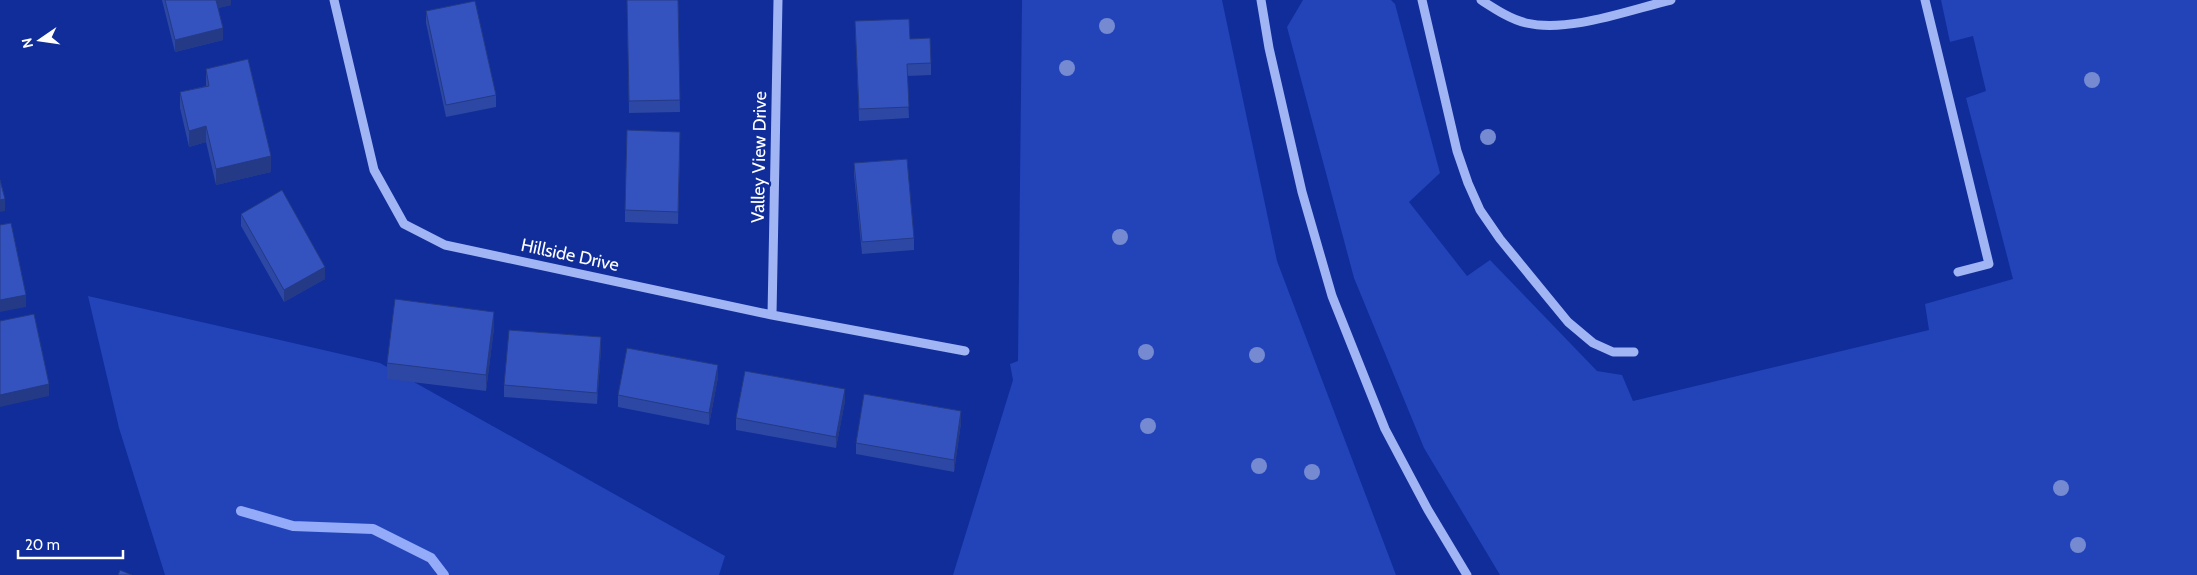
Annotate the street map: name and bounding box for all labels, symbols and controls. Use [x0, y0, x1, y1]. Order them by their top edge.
north arrow [15, 15, 65, 65]
text: N [17, 36, 37, 50]
street label: Valley View Drive [747, 91, 771, 223]
street label: Hillside Drive [519, 234, 621, 276]
scale bar [18, 528, 122, 560]
text: 20 m [25, 536, 60, 554]

